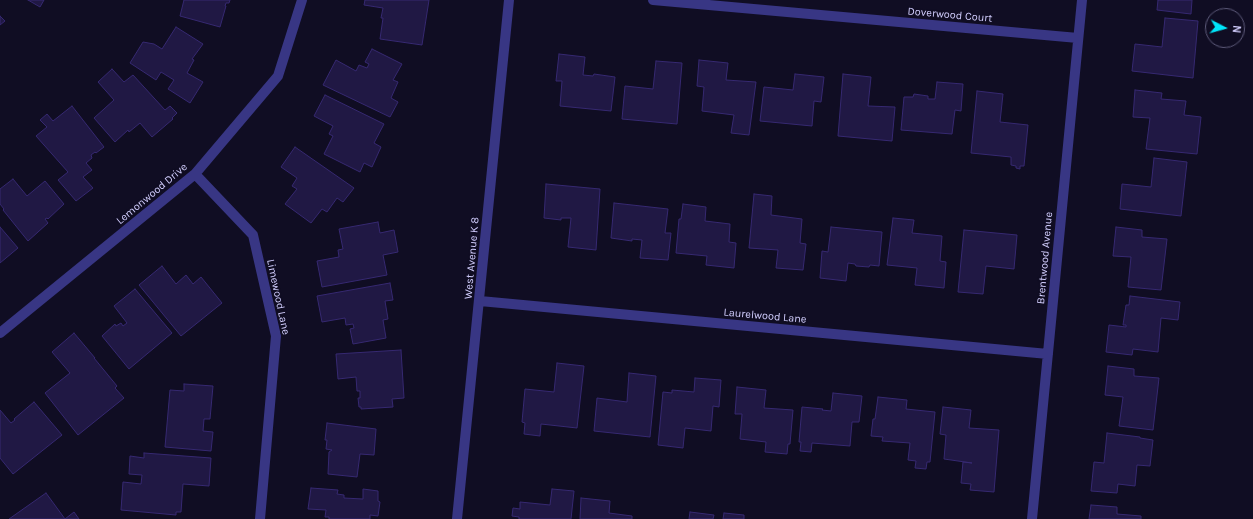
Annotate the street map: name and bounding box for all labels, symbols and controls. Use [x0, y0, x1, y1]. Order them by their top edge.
street label: Doverwood Court [907, 5, 993, 25]
north arrow [1205, 8, 1245, 48]
text: N [1230, 25, 1243, 34]
street label: Lemonwood Drive [114, 160, 190, 228]
street label: Brentwood Avenue [1034, 211, 1056, 305]
street label: West Avenue K 8 [462, 216, 482, 300]
street label: Limewood Lane [264, 258, 292, 336]
street label: Laurelwood Lane [723, 306, 807, 326]

